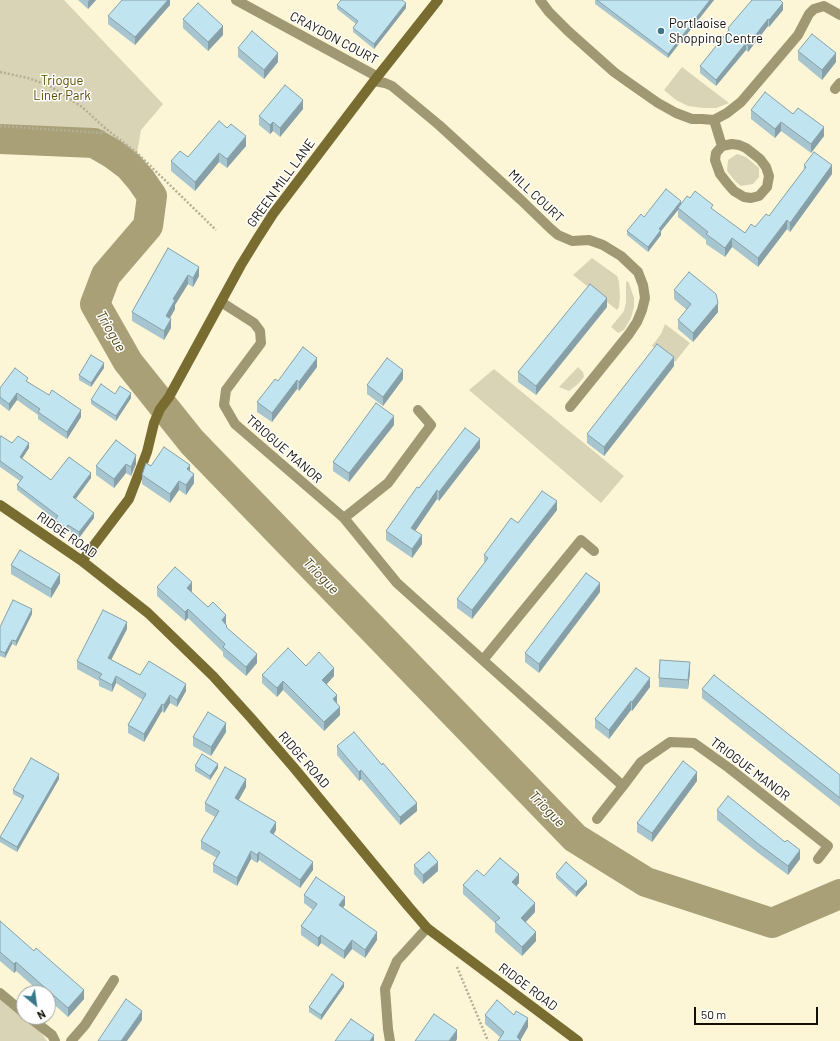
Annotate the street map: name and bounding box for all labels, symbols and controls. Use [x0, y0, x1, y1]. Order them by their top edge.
street label: CRAYDON COURT [287, 8, 381, 68]
place label: Portlaoise Shopping Centre [669, 16, 763, 47]
marker: Portlaoise Shopping Centre [656, 26, 666, 36]
park label: Triogue Liner Park [33, 73, 91, 104]
street label: GREEN MILL LANE [244, 136, 318, 230]
street label: MILL COURT [505, 167, 567, 225]
water label: Triogue [93, 307, 129, 355]
street label: TRIOGUE MANOR [243, 412, 325, 486]
street label: RIDGE ROAD [34, 509, 100, 561]
water label: Triogue [299, 554, 343, 598]
street label: RIDGE ROAD [275, 729, 333, 791]
street label: TRIOGUE MANOR [707, 734, 793, 804]
water label: Triogue [525, 787, 569, 831]
street label: RIDGE ROAD [495, 960, 561, 1014]
north arrow [16, 985, 56, 1025]
scale bar [696, 999, 820, 1025]
text: 50 m [701, 1007, 726, 1021]
text: N [35, 1008, 48, 1023]

